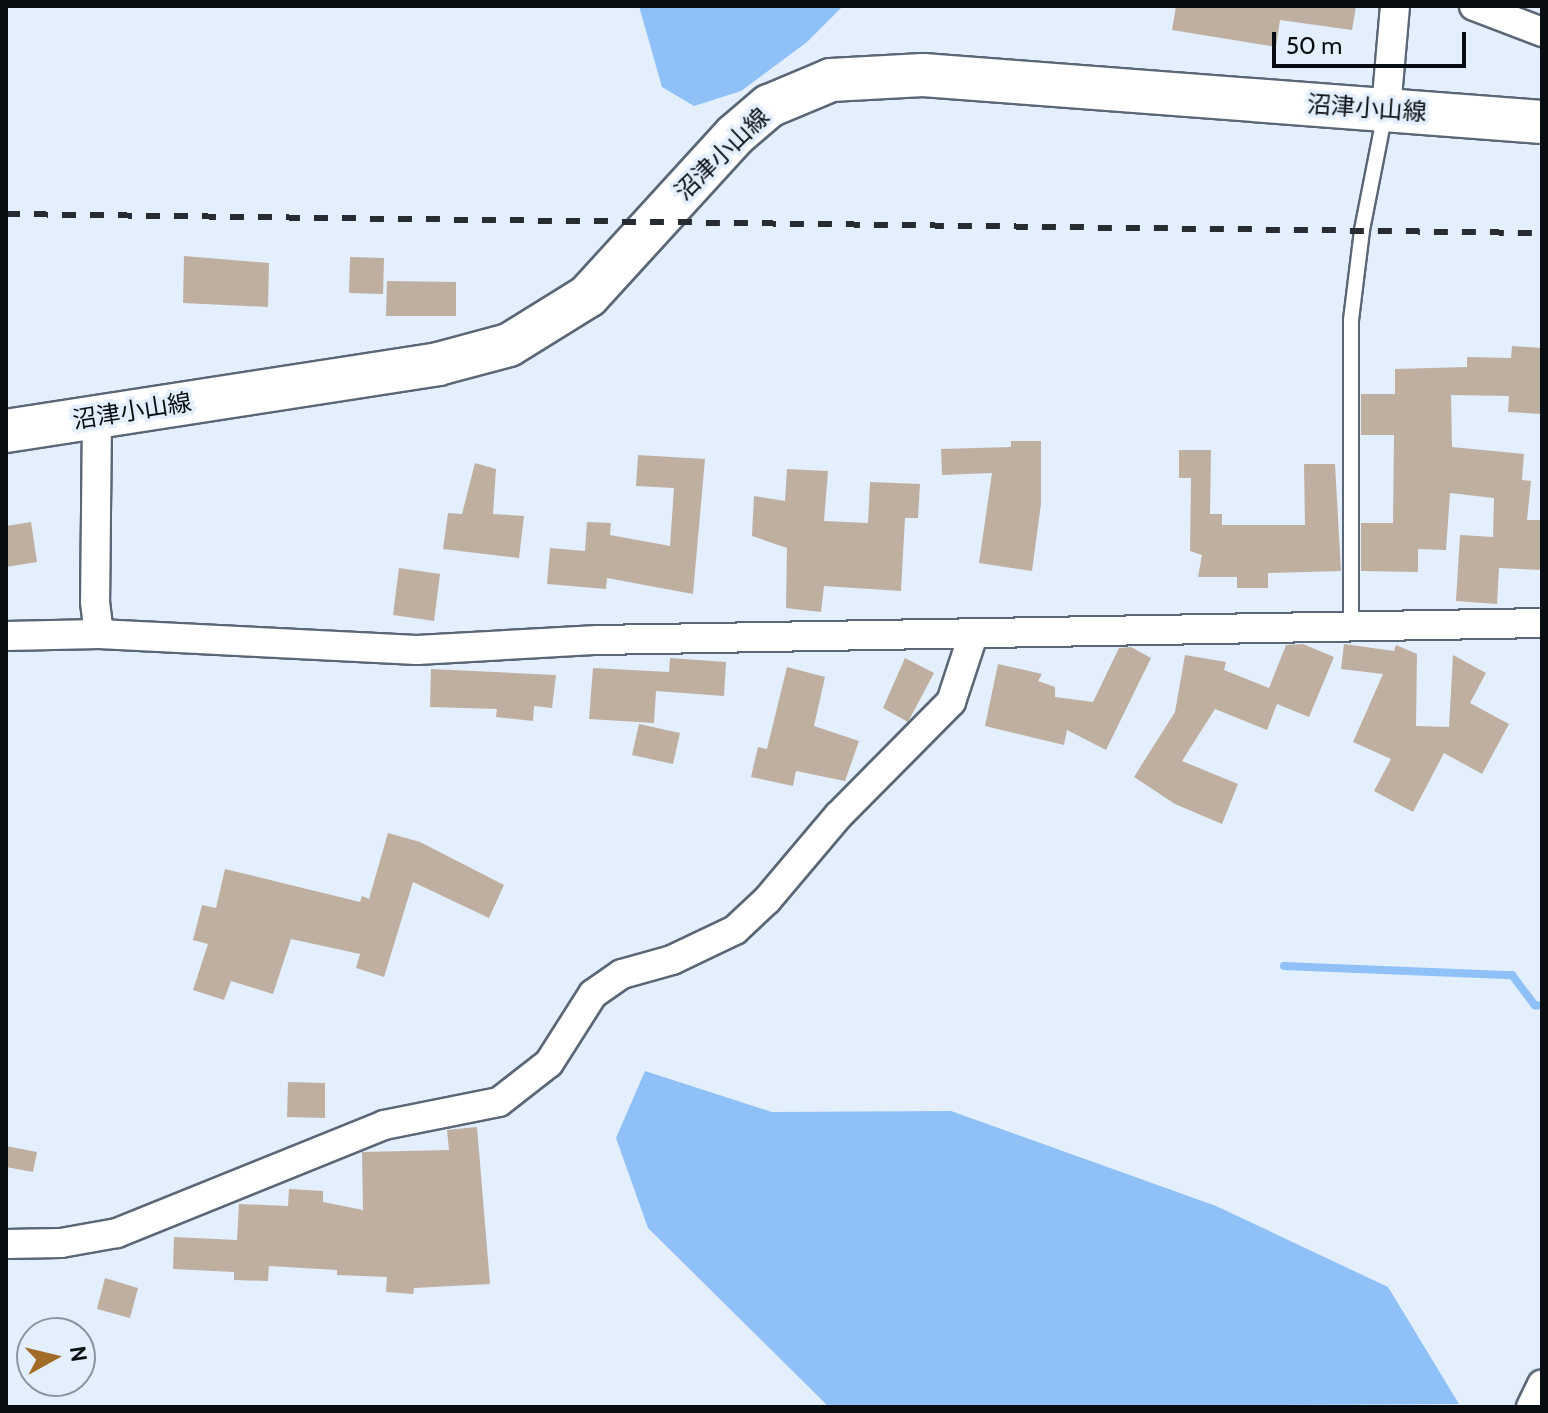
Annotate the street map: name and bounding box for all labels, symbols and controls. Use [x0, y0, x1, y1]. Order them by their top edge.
scale bar [1276, 16, 1470, 66]
text: 50 m [1286, 31, 1342, 60]
street label: 沼津小山線 [1306, 89, 1428, 127]
street label: 沼津小山線 [669, 102, 775, 206]
street label: 沼津小山線 [70, 387, 194, 435]
north arrow [16, 1317, 96, 1397]
text: N [64, 1344, 93, 1363]

